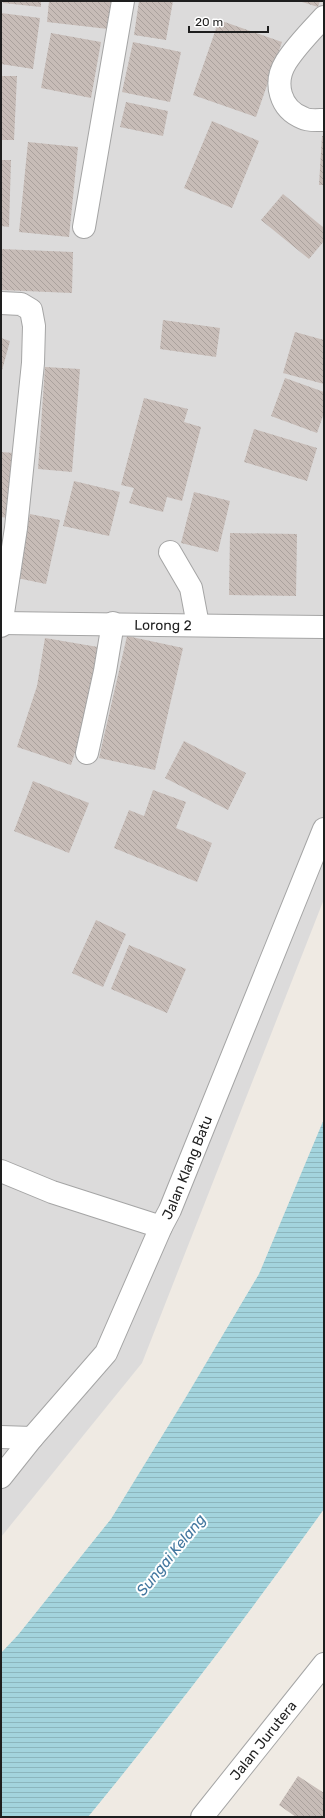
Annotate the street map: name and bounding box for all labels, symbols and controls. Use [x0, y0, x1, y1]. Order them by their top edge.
scale bar [189, 8, 268, 34]
text: 20 m [195, 15, 223, 29]
street label: Lorong 2 [134, 617, 192, 634]
street label: Jalan Klang Batu [159, 1113, 216, 1223]
water label: Sungai Kelang [133, 1511, 209, 1599]
street label: Jalan Jurutera [227, 1697, 300, 1784]

